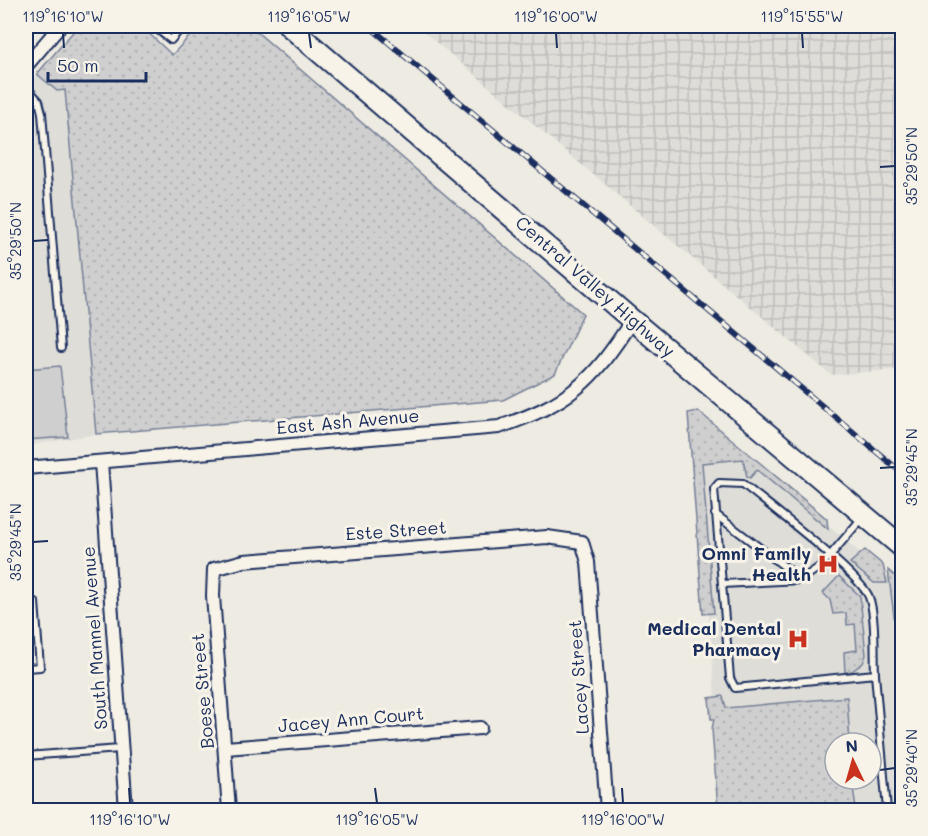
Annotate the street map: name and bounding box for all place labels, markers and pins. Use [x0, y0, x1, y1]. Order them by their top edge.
place label: Omni Family Health [702, 541, 811, 586]
hospital icon: Omni Family Health [816, 552, 840, 576]
place label: Medical Dental Pharmacy [647, 616, 781, 661]
hospital icon: Medical Dental Pharmacy [786, 627, 810, 651]

